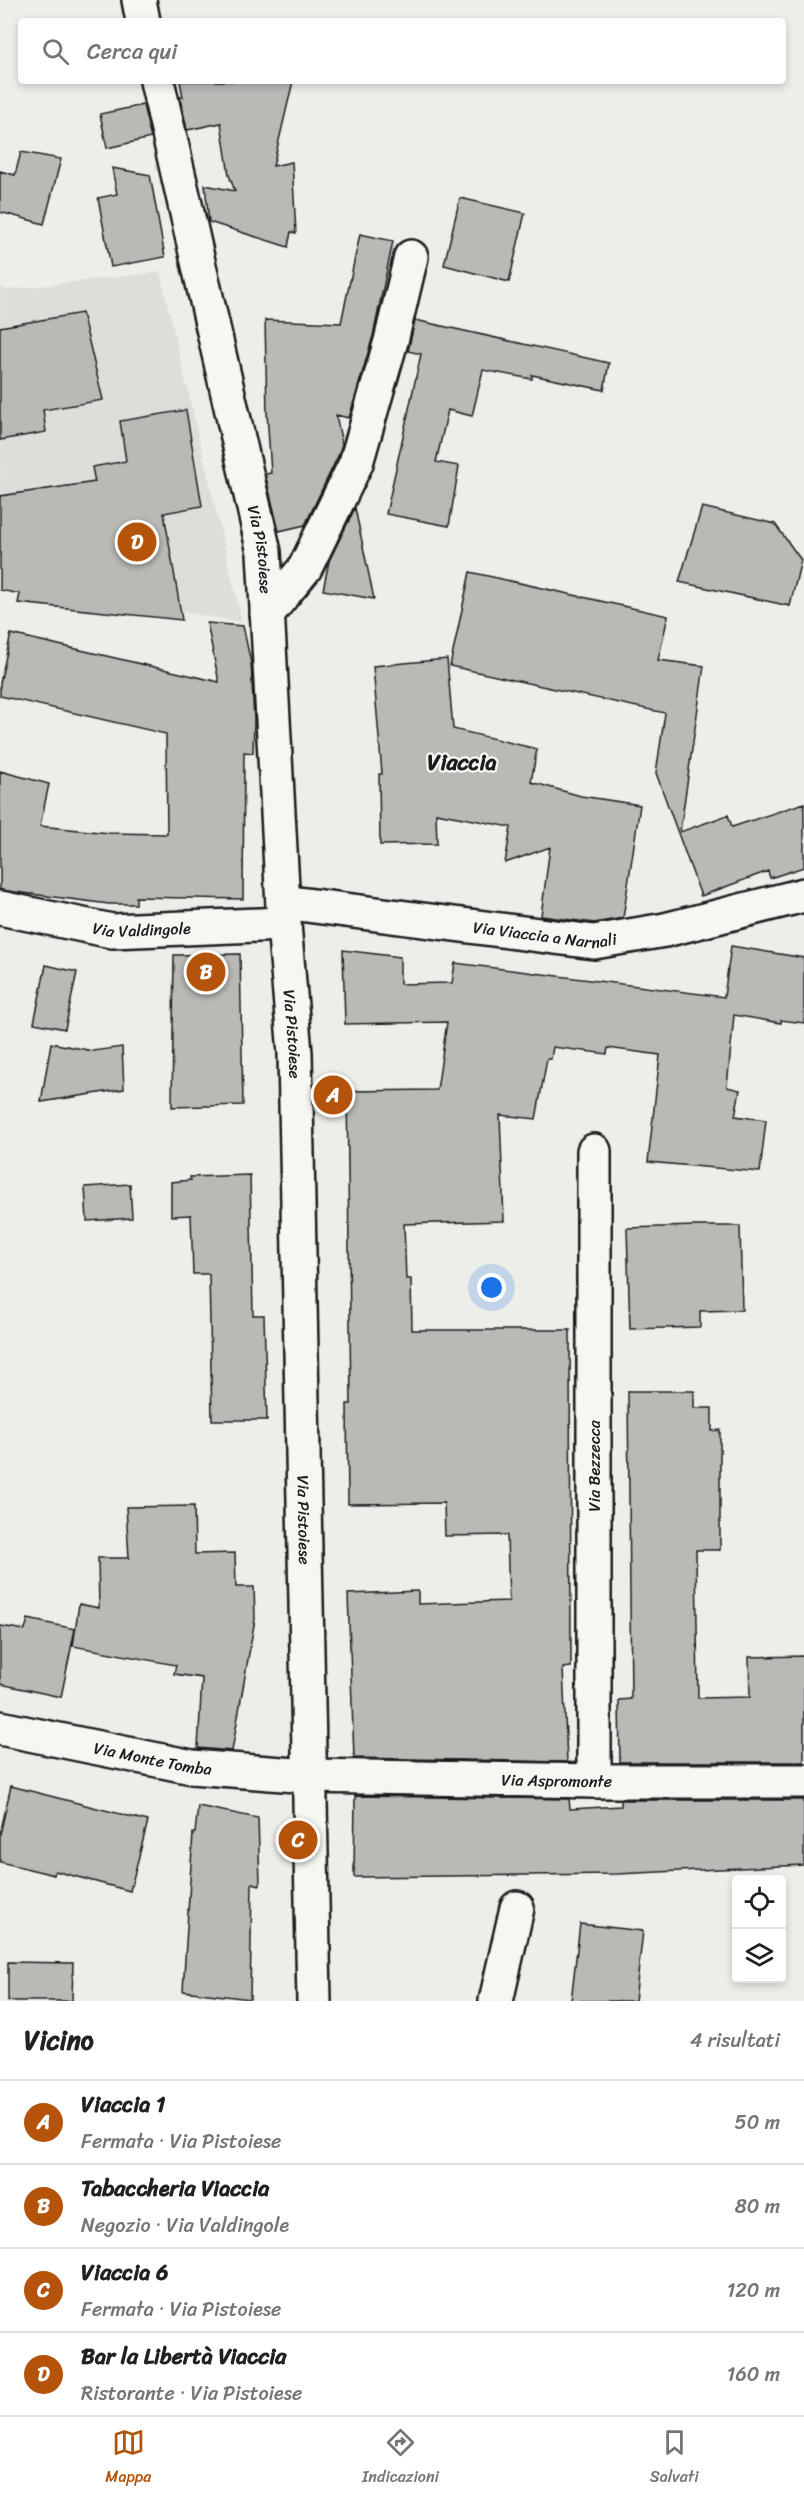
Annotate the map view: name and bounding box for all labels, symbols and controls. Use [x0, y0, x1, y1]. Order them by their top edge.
search box [18, 18, 786, 84]
text: Cerca qui [87, 32, 177, 71]
icon: search [39, 35, 72, 68]
street label: Via Pistoiese [239, 502, 280, 594]
pin: D [118, 520, 156, 564]
district label: Viaccia [427, 743, 497, 782]
street label: Via Valdingole [90, 913, 192, 946]
street label: Via Viaccia a Narnali [471, 913, 619, 957]
pin: B [186, 950, 226, 994]
street label: Via Pistoiese [275, 988, 310, 1079]
pin: A [314, 1072, 352, 1118]
your location [477, 1273, 506, 1302]
street label: Via Bezzecca [580, 1419, 609, 1512]
street label: Via Pistoiese [288, 1475, 319, 1565]
street label: Via Monte Tomba [91, 1733, 213, 1783]
street label: Via Aspromonte [501, 1765, 612, 1796]
pin: C [278, 1818, 318, 1862]
map controls [732, 1875, 786, 1983]
button: locate [732, 1875, 786, 1929]
button: layers [732, 1929, 786, 1983]
text: Vicino [24, 2017, 94, 2063]
text: 4 risultati [690, 2023, 780, 2058]
text: Viaccia 1 [81, 2085, 165, 2124]
text: A [37, 2105, 50, 2140]
text: 50 m [735, 2105, 780, 2140]
text: Fermata · Via Pistoiese [81, 2124, 281, 2159]
text: Tabaccheria Viaccia [81, 2169, 269, 2208]
text: B [37, 2189, 50, 2224]
text: 80 m [735, 2189, 780, 2224]
text: Negozio · Via Valdingole [81, 2208, 289, 2243]
text: Viaccia 6 [81, 2253, 168, 2292]
text: C [37, 2273, 50, 2308]
text: 120 m [727, 2273, 780, 2308]
text: Fermata · Via Pistoiese [81, 2292, 281, 2327]
text: Bar la Libertà Viaccia [81, 2337, 286, 2376]
text: D [38, 2357, 49, 2392]
text: 160 m [727, 2357, 780, 2392]
text: Ristorante · Via Pistoiese [81, 2376, 302, 2411]
tab: Mappa [105, 2426, 151, 2491]
tab: Indicazioni [362, 2426, 439, 2491]
tab: Salvati [650, 2426, 699, 2491]

